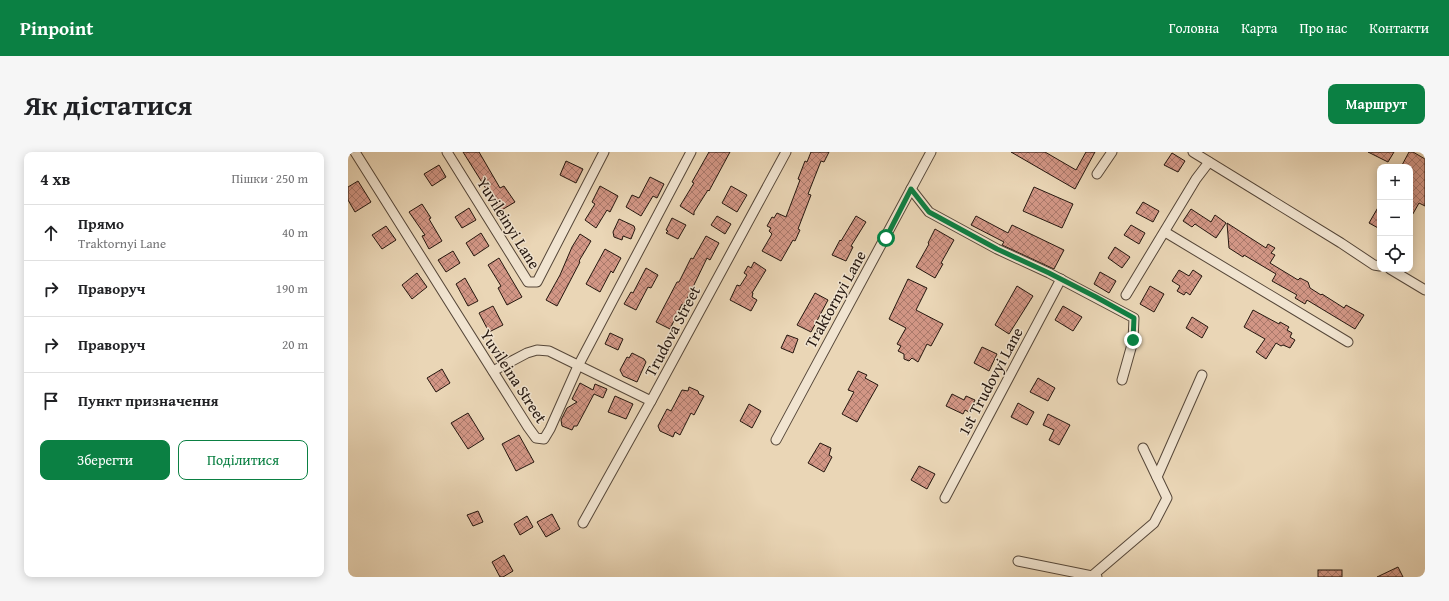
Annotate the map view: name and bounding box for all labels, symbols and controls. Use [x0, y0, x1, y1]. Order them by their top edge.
text: Pinpoint [20, 14, 93, 42]
text: Головна [1169, 18, 1219, 38]
text: Карта [1241, 18, 1277, 38]
text: Про нас [1299, 18, 1347, 38]
text: Контакти [1369, 18, 1429, 38]
text: Як дістатися [24, 84, 192, 125]
button: Маршрут [1328, 84, 1425, 124]
map controls [1377, 164, 1413, 272]
button: + [1377, 164, 1413, 200]
text: 4 хв [40, 166, 70, 191]
text: Пішки · 250 m [231, 169, 308, 188]
street label: Yuvileinyi Lane [471, 173, 547, 273]
button: − [1377, 200, 1413, 236]
text: Прямо [78, 213, 124, 234]
icon: ahead [40, 222, 62, 244]
text: 40 m [282, 223, 308, 242]
route start [877, 229, 895, 247]
text: Traktornyi Lane [78, 234, 166, 253]
button: locate [1377, 236, 1413, 272]
street label: Traktornyi Lane [798, 246, 872, 352]
icon: right [40, 278, 62, 300]
text: Праворуч [78, 278, 145, 299]
text: 190 m [276, 279, 308, 298]
street label: Trudova Street [638, 281, 706, 381]
street label: 1st Trudovyi Lane [951, 323, 1029, 439]
street label: Yuvileina Street [475, 324, 554, 428]
route end [1124, 331, 1142, 349]
icon: right [40, 334, 62, 356]
text: Праворуч [78, 334, 145, 355]
text: 20 m [282, 335, 308, 354]
icon: arrive [40, 390, 62, 412]
text: Пункт призначення [78, 390, 219, 411]
button: Зберегти [40, 440, 170, 480]
button: Поділитися [178, 440, 308, 480]

